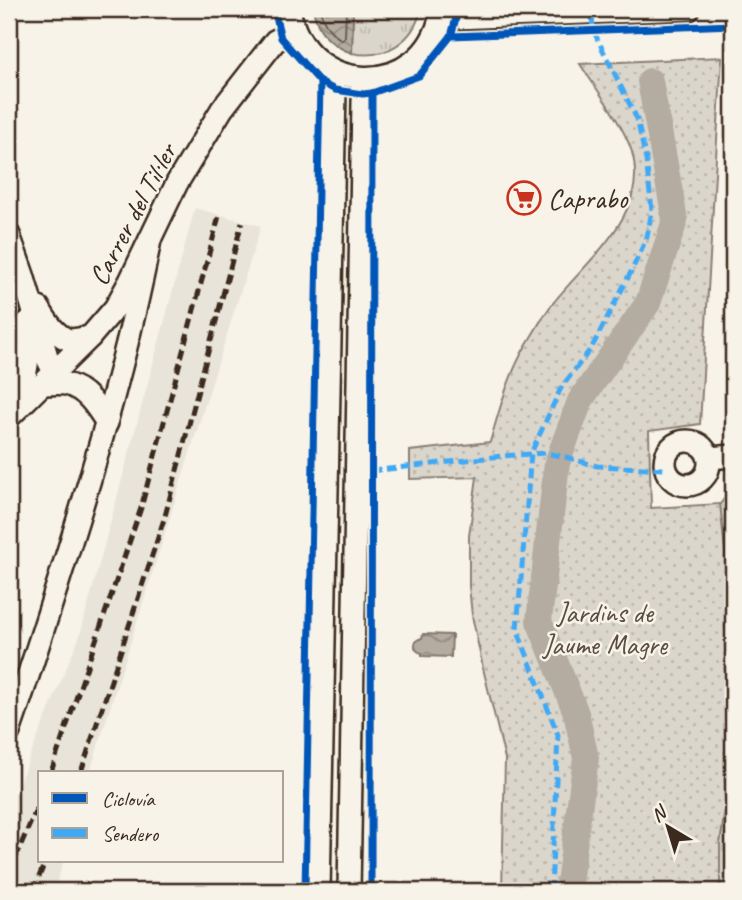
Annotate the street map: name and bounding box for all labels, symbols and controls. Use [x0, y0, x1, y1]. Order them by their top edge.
street label: Carrer del Til·ler [81, 136, 185, 291]
supermarket icon: Caprabo [505, 179, 543, 217]
place label: Caprabo [548, 181, 630, 216]
park label: Jardins de Jaume Magre [541, 595, 669, 662]
legend [38, 771, 284, 862]
text: Ciclovía [102, 786, 156, 812]
north arrow [634, 792, 704, 862]
text: N [646, 799, 673, 827]
text: Sendero [102, 821, 160, 847]

